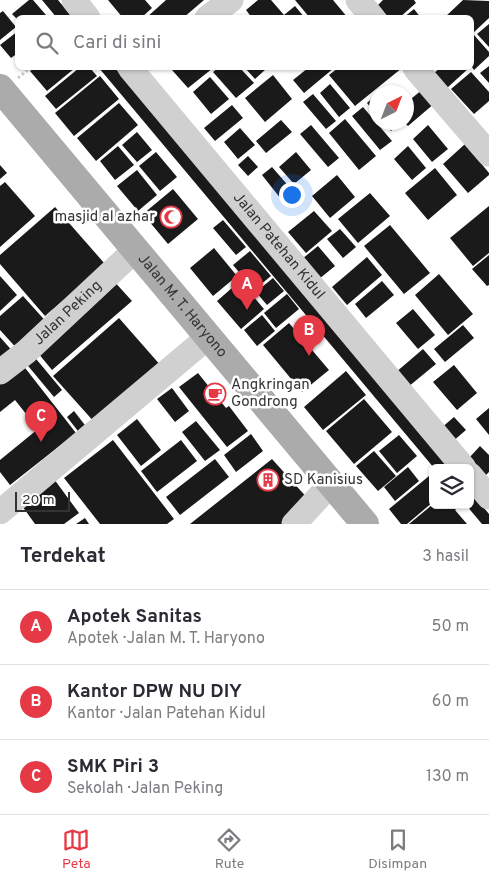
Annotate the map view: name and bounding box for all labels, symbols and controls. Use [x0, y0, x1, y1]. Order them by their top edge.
search box [15, 15, 474, 70]
icon: search [33, 29, 61, 57]
text: Cari di sini [73, 31, 161, 55]
north arrow [369, 85, 414, 130]
your location [279, 182, 305, 208]
street label: Jalan Patehan Kidul [229, 189, 329, 303]
mosque icon: masjid al azhar [159, 205, 183, 229]
place label: masjid al azhar [54, 208, 155, 227]
street label: Jalan M. T. Haryono [133, 250, 231, 362]
pin: A [231, 269, 263, 310]
street label: Jalan Peking [30, 276, 106, 349]
pin: B [293, 315, 325, 356]
place label: Angkringan Gondrong [231, 376, 310, 412]
cafe icon: Angkringan Gondrong [203, 382, 227, 406]
pin: C [25, 401, 57, 442]
map controls [429, 464, 474, 509]
button: layers [429, 464, 474, 509]
building icon: SD Kanisius [256, 468, 280, 492]
place label: SD Kanisius [284, 471, 363, 490]
scale bar [15, 489, 70, 512]
text: 20 m [22, 492, 55, 509]
text: Terdekat [20, 543, 106, 570]
text: 3 hasil [422, 547, 469, 567]
text: Apotek Sanitas [67, 605, 202, 629]
text: A [30, 617, 42, 637]
text: 50 m [432, 617, 469, 637]
text: Apotek · Jalan M. T. Haryono [67, 629, 265, 649]
text: Kantor DPW NU DIY [67, 680, 242, 704]
text: B [30, 692, 42, 712]
text: 60 m [432, 692, 469, 712]
text: Kantor · Jalan Patehan Kidul [67, 704, 266, 724]
text: SMK Piri 3 [67, 755, 159, 779]
text: C [31, 767, 41, 787]
text: 130 m [426, 767, 469, 787]
text: Sekolah · Jalan Peking [67, 779, 223, 799]
tab: Peta [62, 826, 91, 873]
tab: Rute [215, 826, 244, 873]
tab: Disimpan [368, 826, 427, 873]

